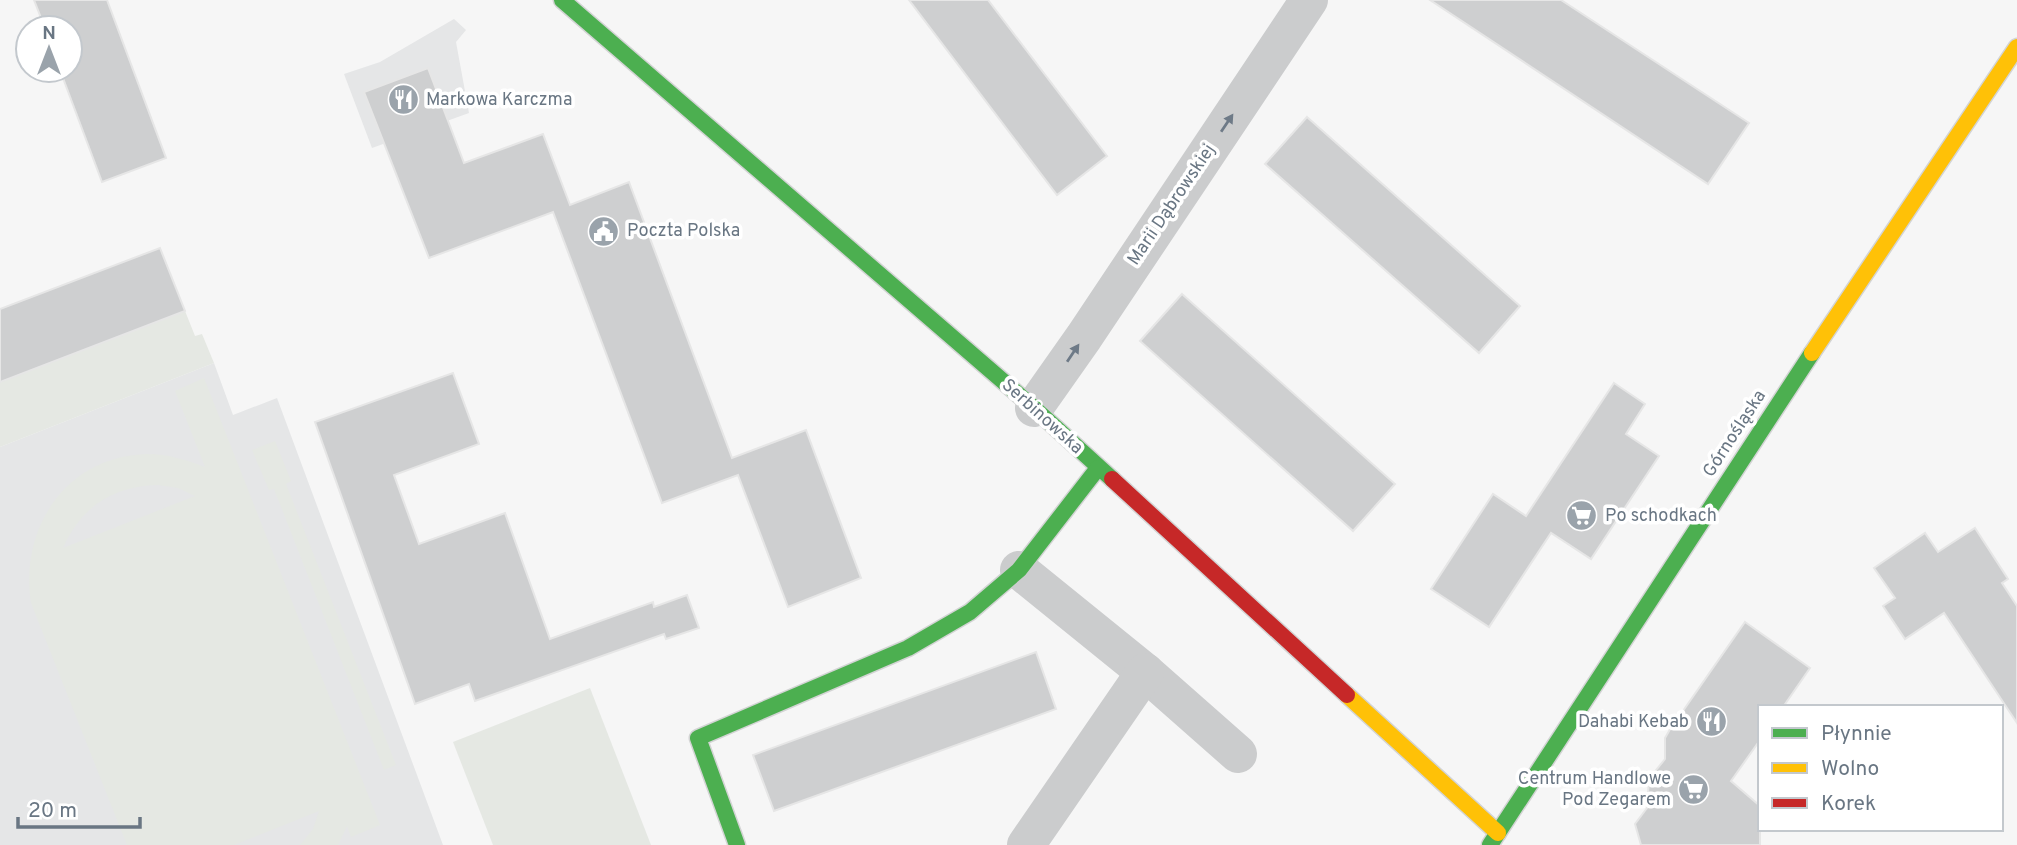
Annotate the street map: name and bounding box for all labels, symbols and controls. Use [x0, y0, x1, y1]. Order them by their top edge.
north arrow [14, 14, 84, 84]
text: N [42, 22, 56, 46]
restaurant icon: Markowa Karczma [386, 83, 420, 117]
place label: Markowa Karczma [426, 89, 572, 112]
one-way arrow [1220, 114, 1234, 132]
street label: Marii Dąbrowskiej [1123, 140, 1221, 270]
public building icon: Poczta Polska [587, 214, 621, 248]
place label: Poczta Polska [627, 220, 740, 243]
one-way arrow [1066, 344, 1080, 362]
street label: Serbinowska [996, 374, 1088, 460]
street label: Górnośląska [1698, 386, 1772, 482]
supermarket icon: Po schodkach [1565, 499, 1599, 533]
place label: Po schodkach [1605, 505, 1717, 528]
restaurant icon: Dahabi Kebab [1695, 705, 1729, 739]
legend [1758, 705, 2003, 831]
place label: Dahabi Kebab [1578, 711, 1689, 734]
text: Płynnie [1821, 721, 1892, 748]
text: Wolno [1821, 756, 1879, 783]
place label: Centrum Handlowe Pod Zegarem [1518, 768, 1671, 812]
supermarket icon: Centrum Handlowe Pod Zegarem [1677, 772, 1711, 806]
scale bar [18, 786, 140, 830]
text: Korek [1821, 791, 1876, 818]
text: 20 m [28, 798, 77, 825]

